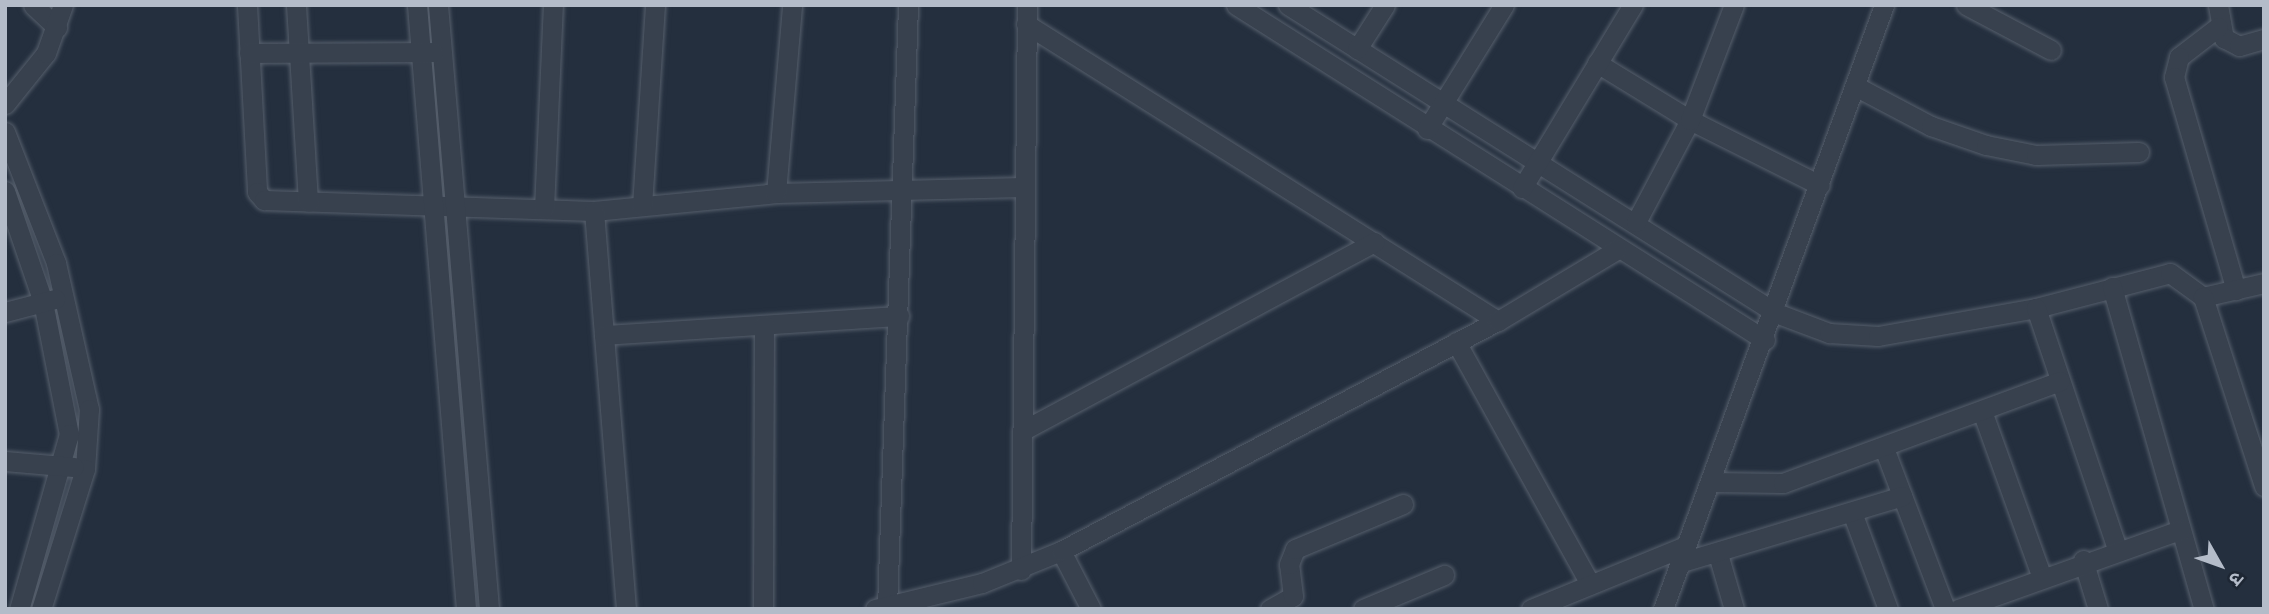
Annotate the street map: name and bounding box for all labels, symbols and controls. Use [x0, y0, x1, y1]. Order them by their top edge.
north arrow [2185, 530, 2255, 600]
text: उ [2224, 567, 2249, 590]

